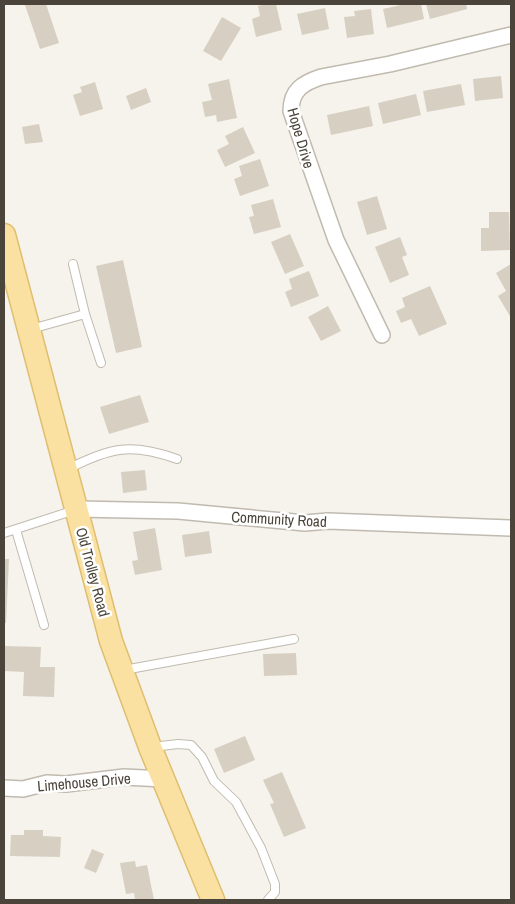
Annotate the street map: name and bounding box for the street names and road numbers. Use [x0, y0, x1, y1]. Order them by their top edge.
street label: Hope Drive [282, 105, 320, 171]
street label: Community Road [231, 506, 327, 532]
street label: Old Trolley Road [71, 525, 115, 619]
street label: Limehouse Drive [36, 767, 132, 797]

